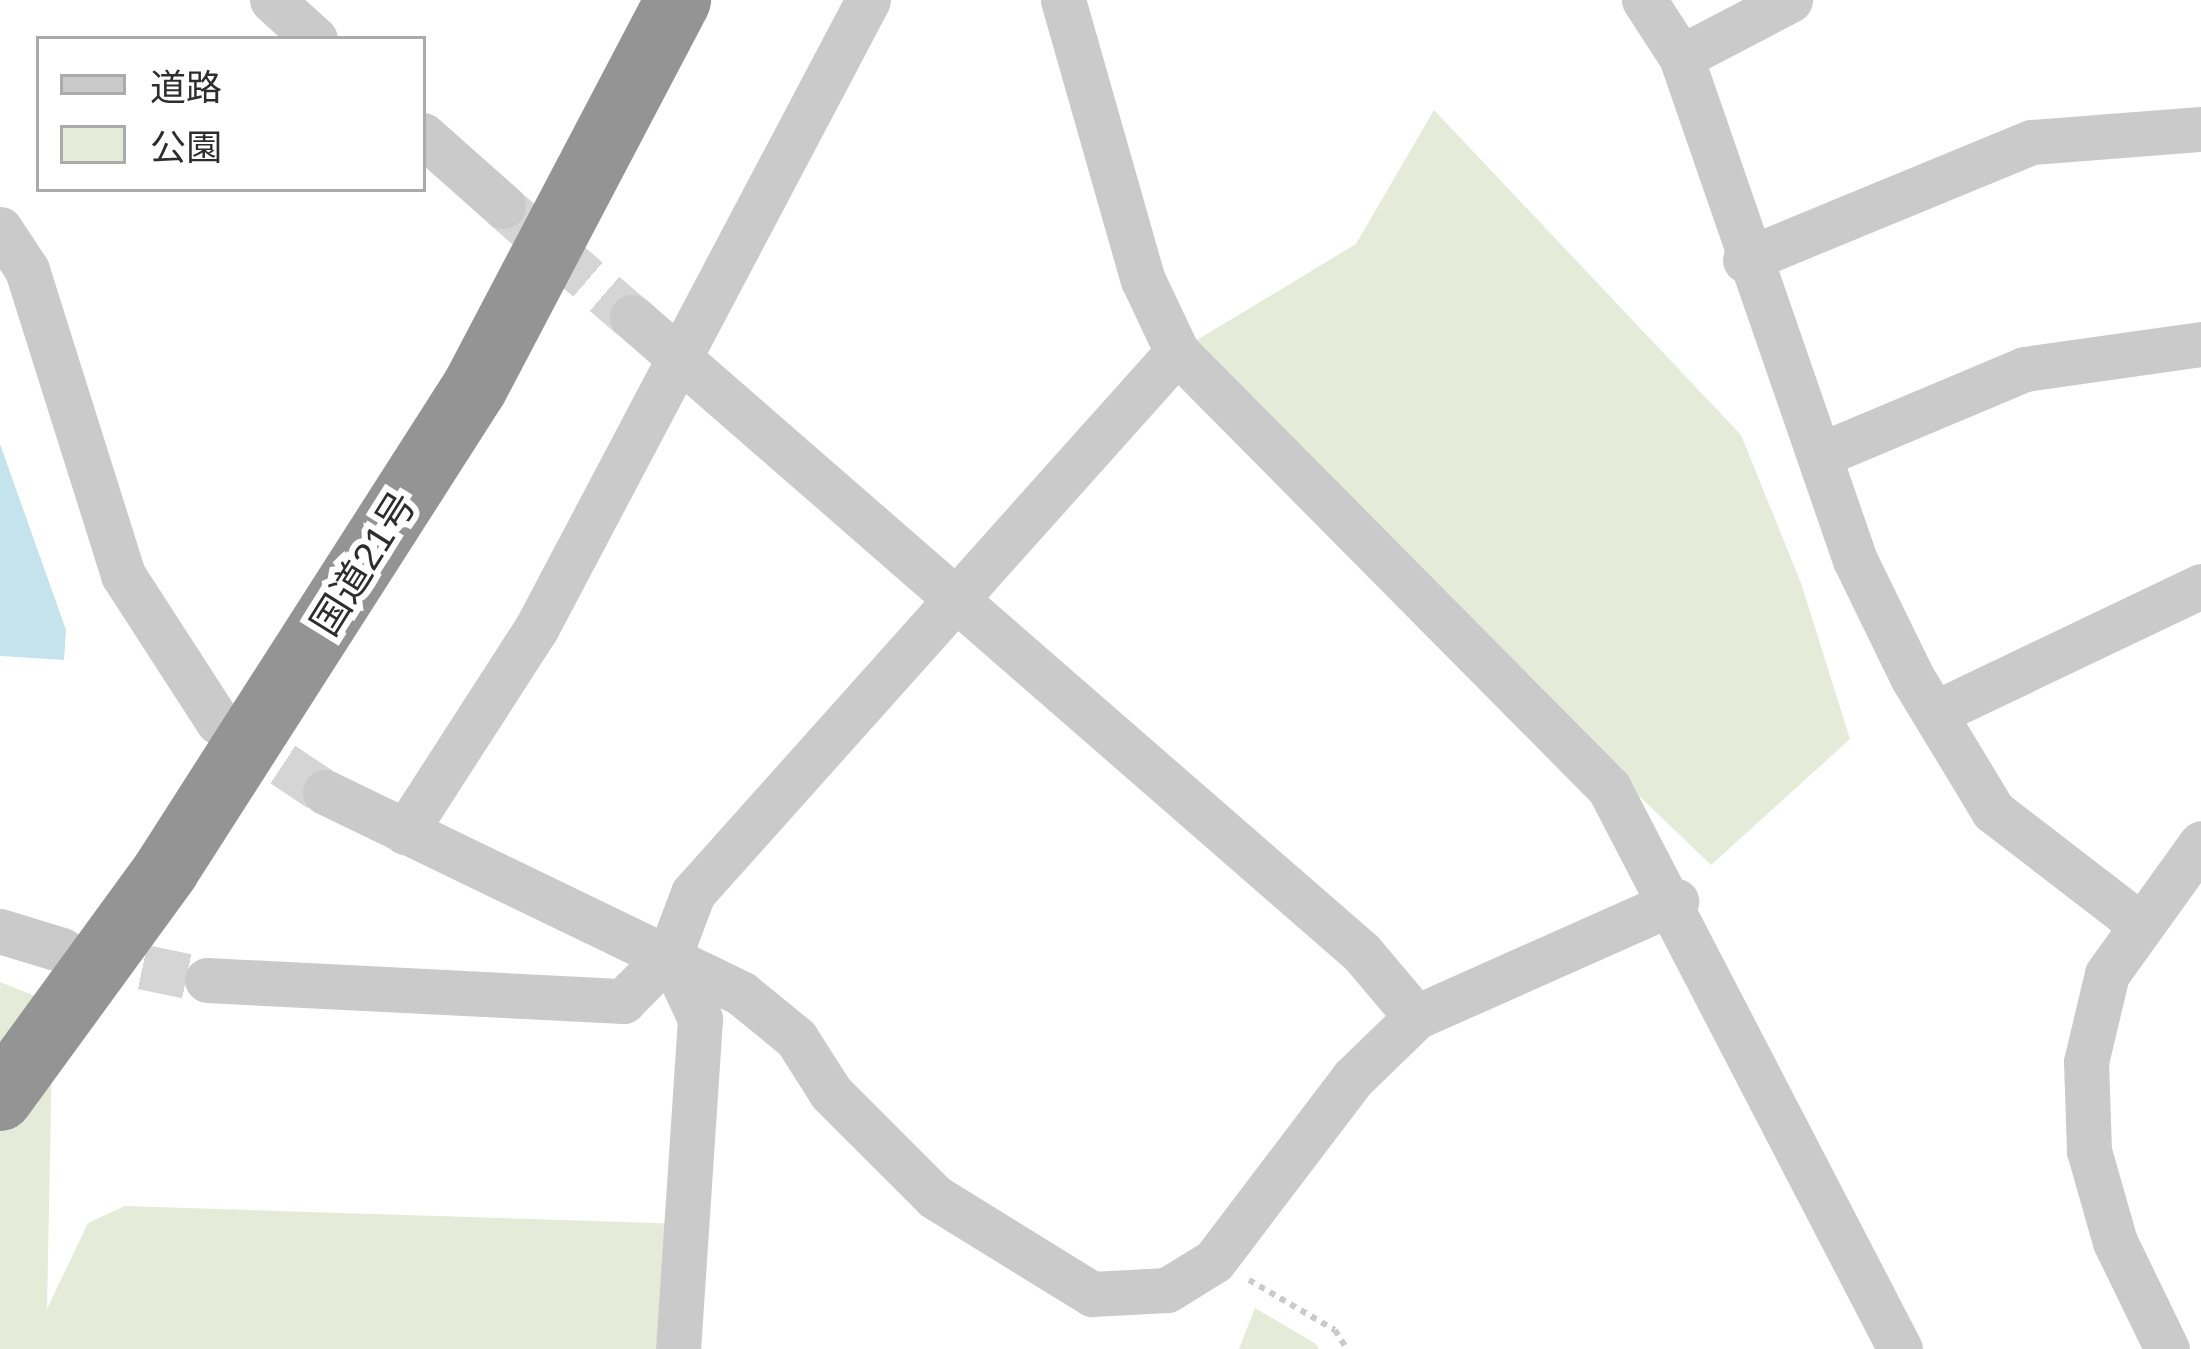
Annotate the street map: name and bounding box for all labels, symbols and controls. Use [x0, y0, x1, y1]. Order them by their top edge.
legend [36, 36, 426, 192]
text: 道路 [150, 67, 222, 108]
text: 公園 [150, 127, 222, 168]
street label: 国道21号 [302, 484, 426, 644]

